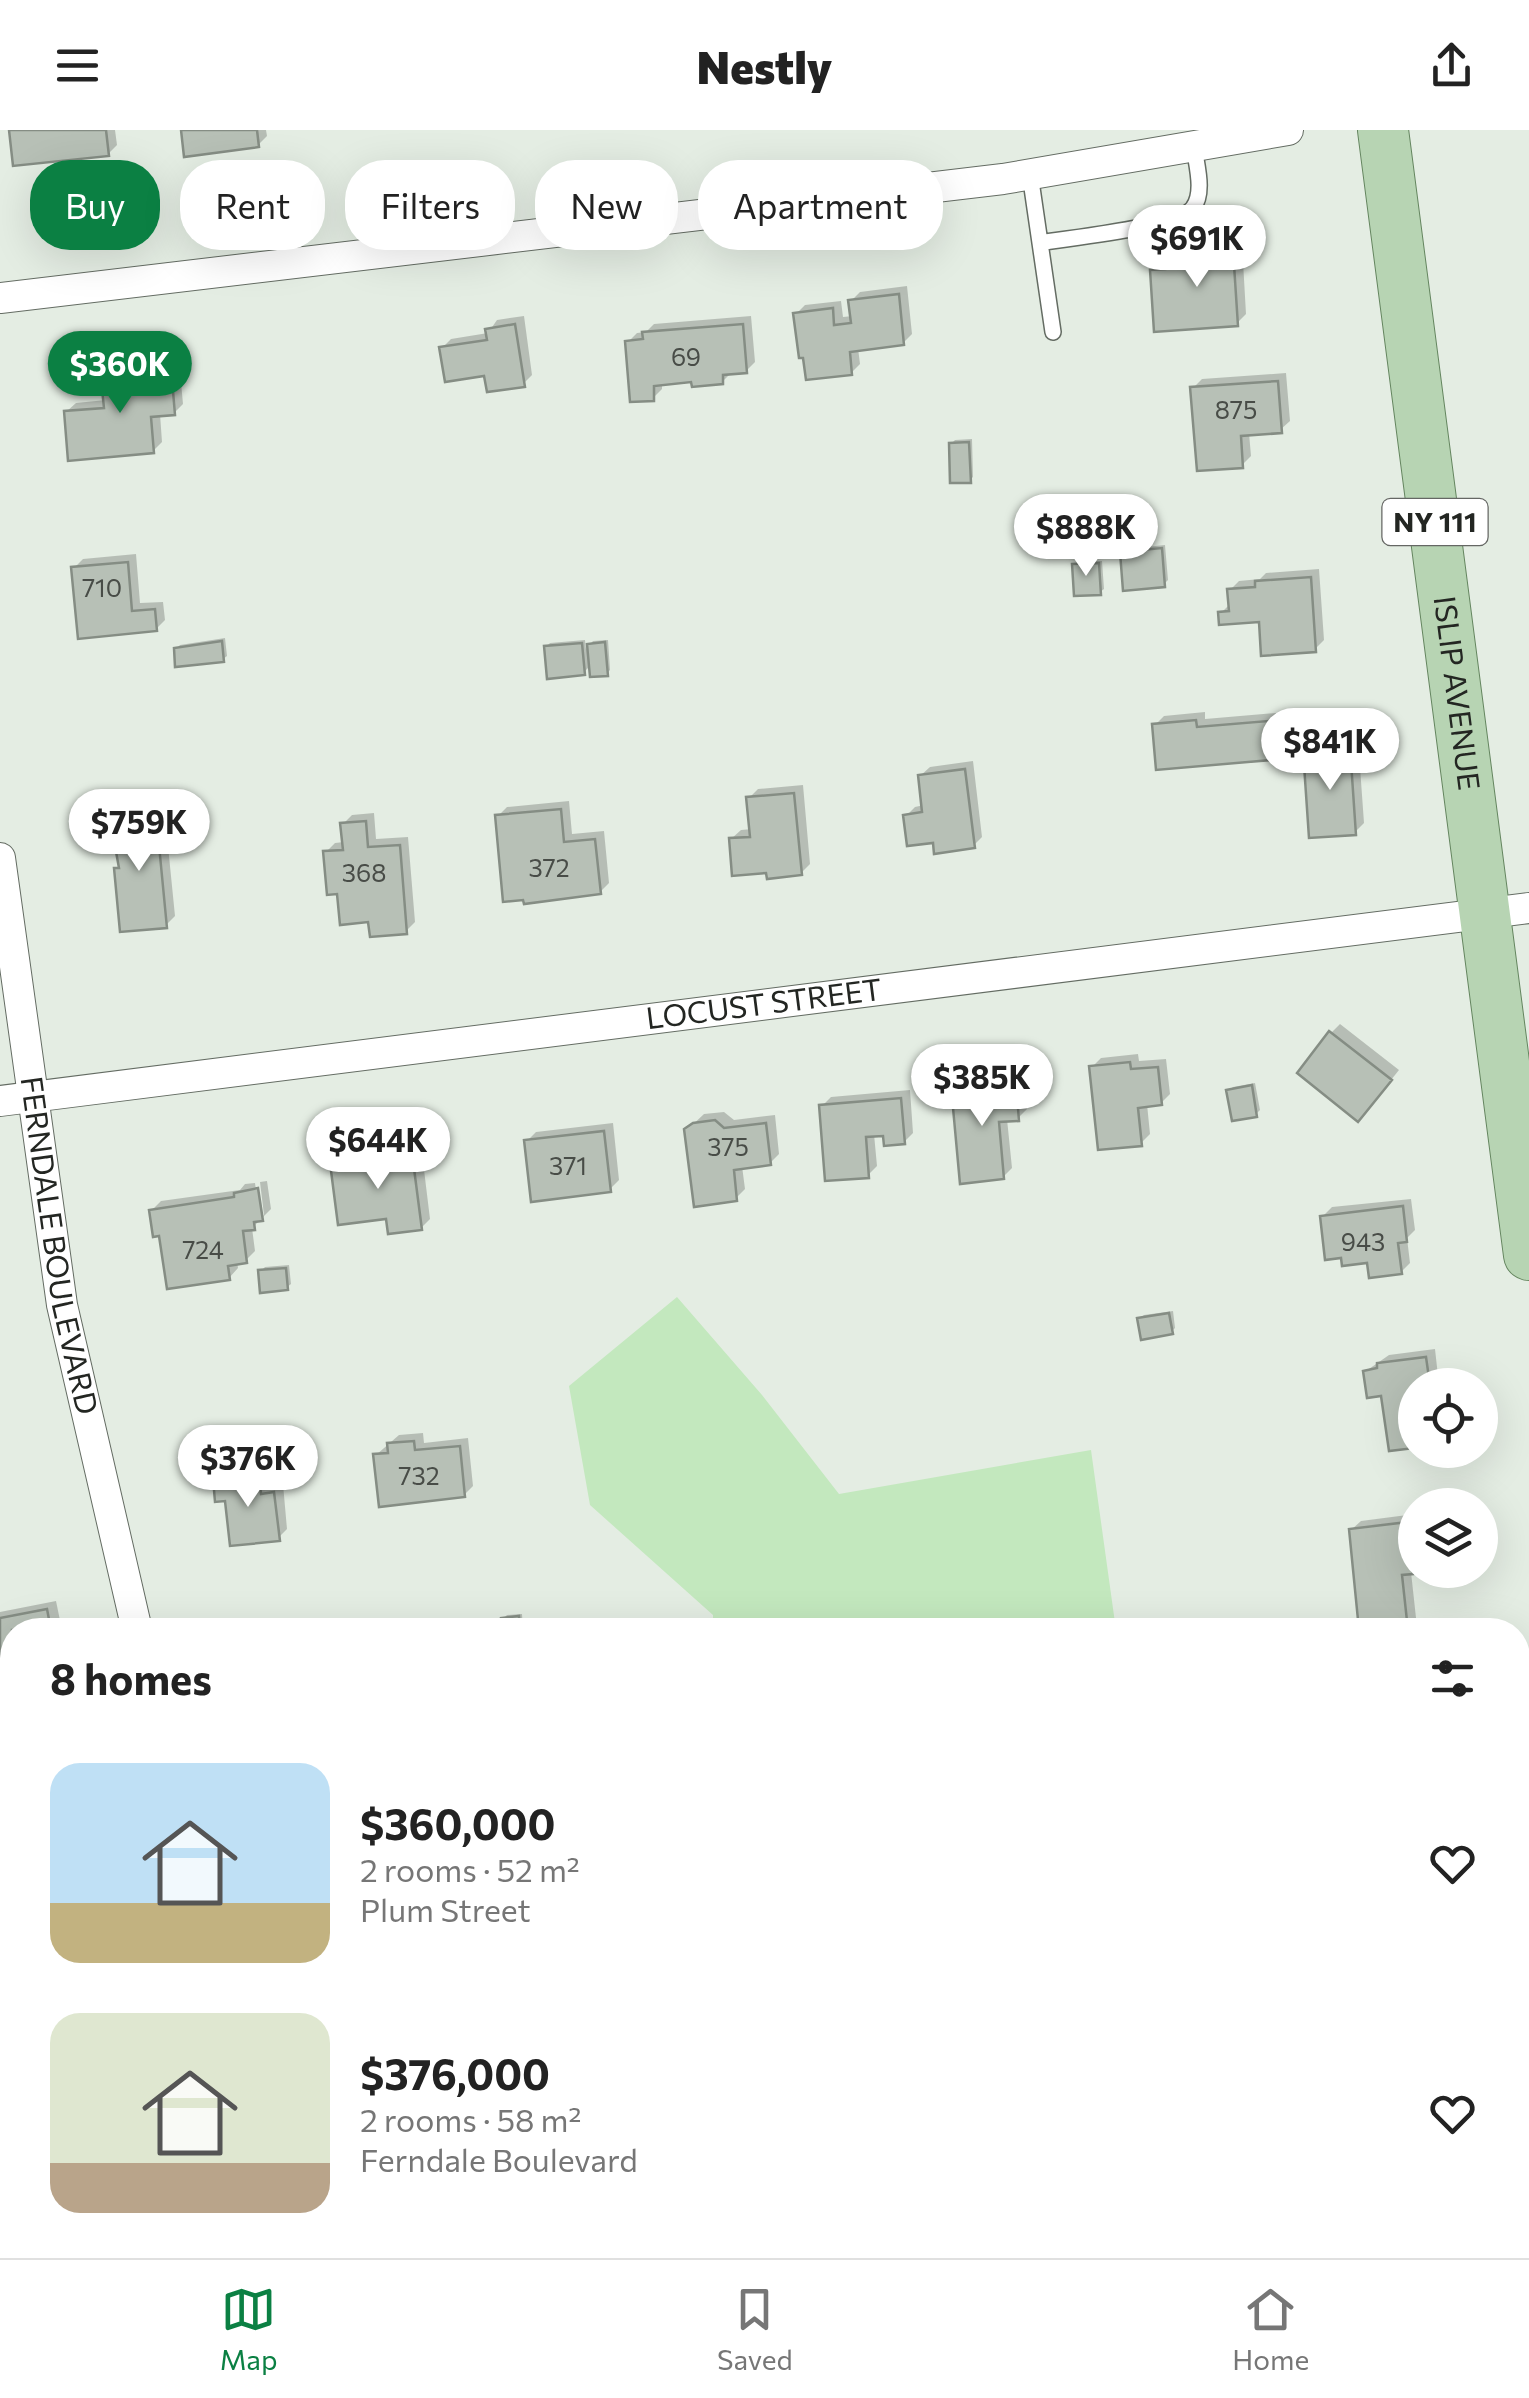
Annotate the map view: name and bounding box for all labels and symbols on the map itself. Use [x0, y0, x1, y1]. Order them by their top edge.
pin: $691K [1127, 205, 1267, 290]
pin: $360K [50, 331, 190, 416]
house number: 69 [671, 341, 701, 371]
house number: 875 [1215, 394, 1257, 424]
pin: $888K [1016, 494, 1156, 579]
road number: NY 111 [1382, 499, 1488, 545]
house number: 710 [82, 572, 122, 602]
street label: ISLIP AVENUE [1428, 594, 1490, 792]
pin: $841K [1260, 708, 1400, 793]
pin: $759K [69, 789, 209, 874]
house number: 372 [528, 852, 570, 882]
house number: 368 [342, 857, 386, 887]
street label: LOCUST STREET [644, 969, 884, 1035]
pin: $385K [912, 1044, 1052, 1129]
street label: FERNDALE BOULEVARD [14, 1074, 108, 1418]
pin: $644K [308, 1107, 448, 1192]
house number: 375 [707, 1131, 749, 1161]
house number: 371 [549, 1150, 587, 1180]
house number: 943 [1341, 1226, 1385, 1256]
house number: 724 [182, 1234, 224, 1264]
pin: $376K [178, 1425, 318, 1510]
house number: 732 [398, 1460, 440, 1490]

